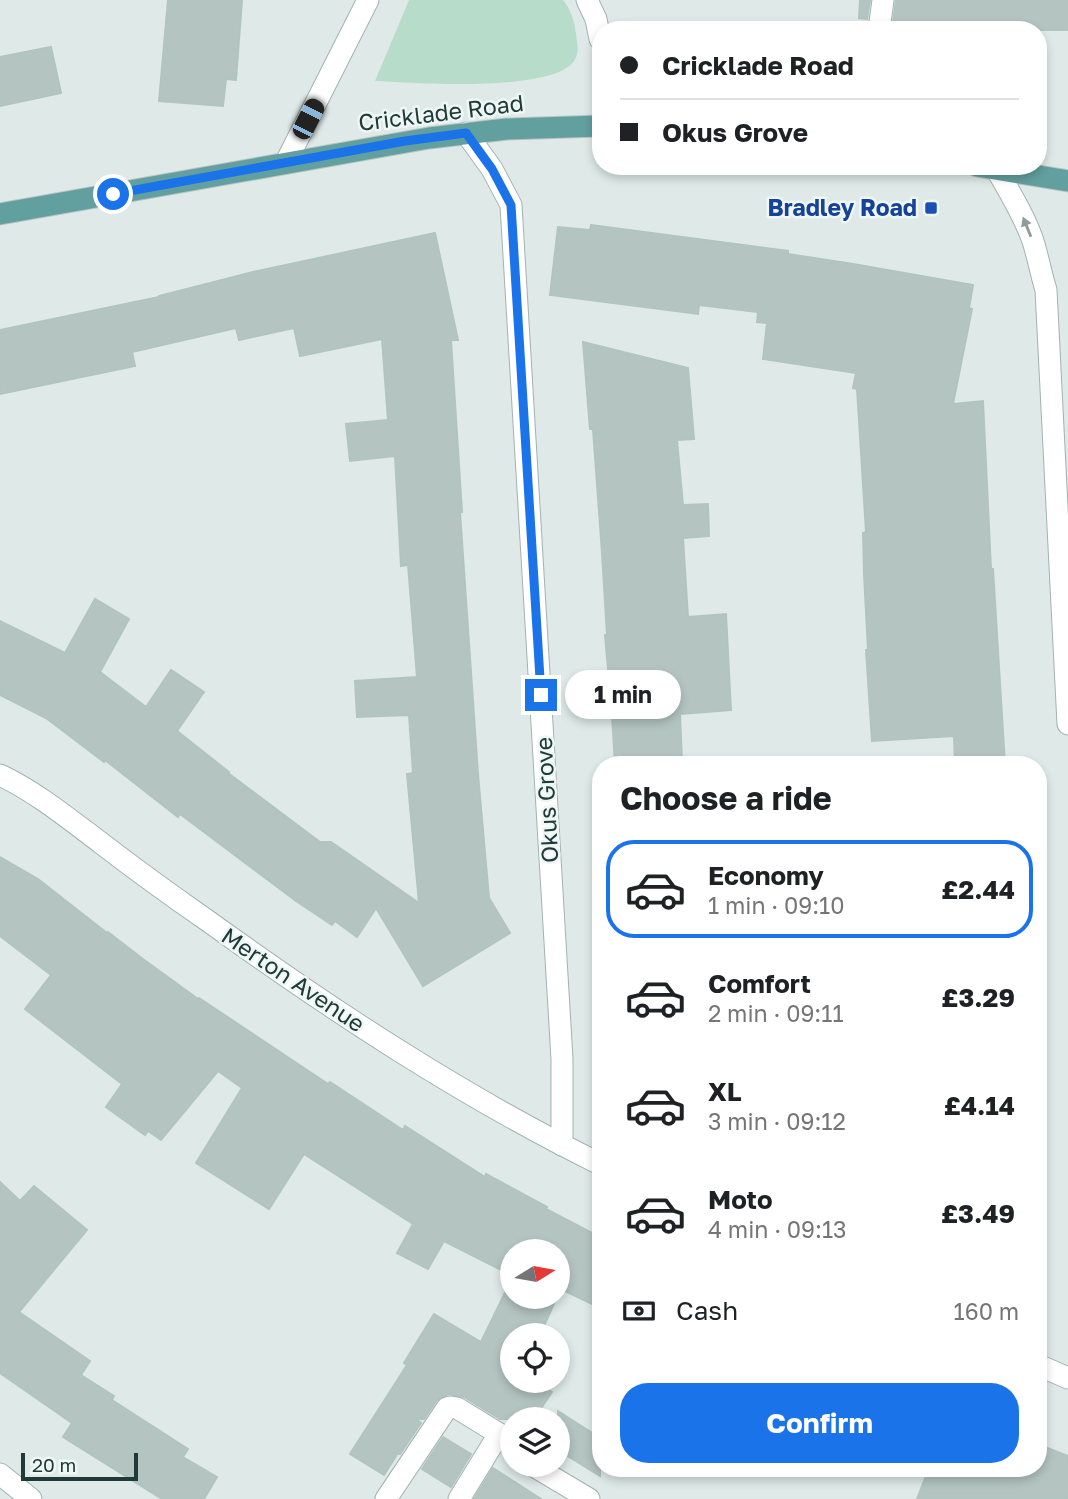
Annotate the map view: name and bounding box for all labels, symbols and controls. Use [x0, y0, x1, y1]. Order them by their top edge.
text: Cricklade Road [662, 50, 854, 81]
street label: Cricklade Road [357, 88, 525, 136]
car [290, 96, 327, 142]
text: Okus Grove [662, 117, 808, 148]
route start [97, 178, 129, 210]
place label: Bradley Road [768, 193, 917, 221]
marker: Bradley Road [923, 200, 939, 216]
one-way arrow [1022, 217, 1033, 238]
callout: 1 min [566, 670, 681, 720]
route end [525, 679, 557, 711]
text: 1 min [594, 680, 652, 708]
street label: Okus Grove [529, 736, 563, 864]
text: Choose a ride [620, 779, 832, 817]
icon: car [624, 858, 687, 921]
text: Economy [708, 860, 824, 891]
text: £2.44 [941, 874, 1015, 905]
text: 1 min · 09:10 [708, 891, 844, 919]
street label: Merton Avenue [217, 921, 370, 1037]
icon: car [624, 966, 687, 1029]
text: Comfort [708, 968, 811, 999]
text: £3.29 [941, 982, 1015, 1013]
text: 2 min · 09:11 [708, 999, 844, 1027]
icon: car [624, 1074, 687, 1137]
text: XL [708, 1076, 742, 1107]
text: £4.14 [944, 1090, 1015, 1121]
text: 3 min · 09:12 [708, 1107, 846, 1135]
icon: car [624, 1182, 687, 1245]
text: Moto [708, 1184, 773, 1215]
text: £3.49 [941, 1198, 1015, 1229]
text: 4 min · 09:13 [708, 1215, 847, 1243]
north arrow [500, 1239, 570, 1309]
map controls [500, 1239, 570, 1477]
icon: cash [620, 1292, 658, 1330]
text: Cash [676, 1295, 738, 1326]
text: 160 m [954, 1297, 1019, 1325]
button: locate [500, 1323, 570, 1393]
button: Confirm [620, 1383, 1019, 1463]
button: layers [500, 1407, 570, 1477]
scale bar [21, 1450, 138, 1482]
text: 20 m [32, 1453, 76, 1476]

